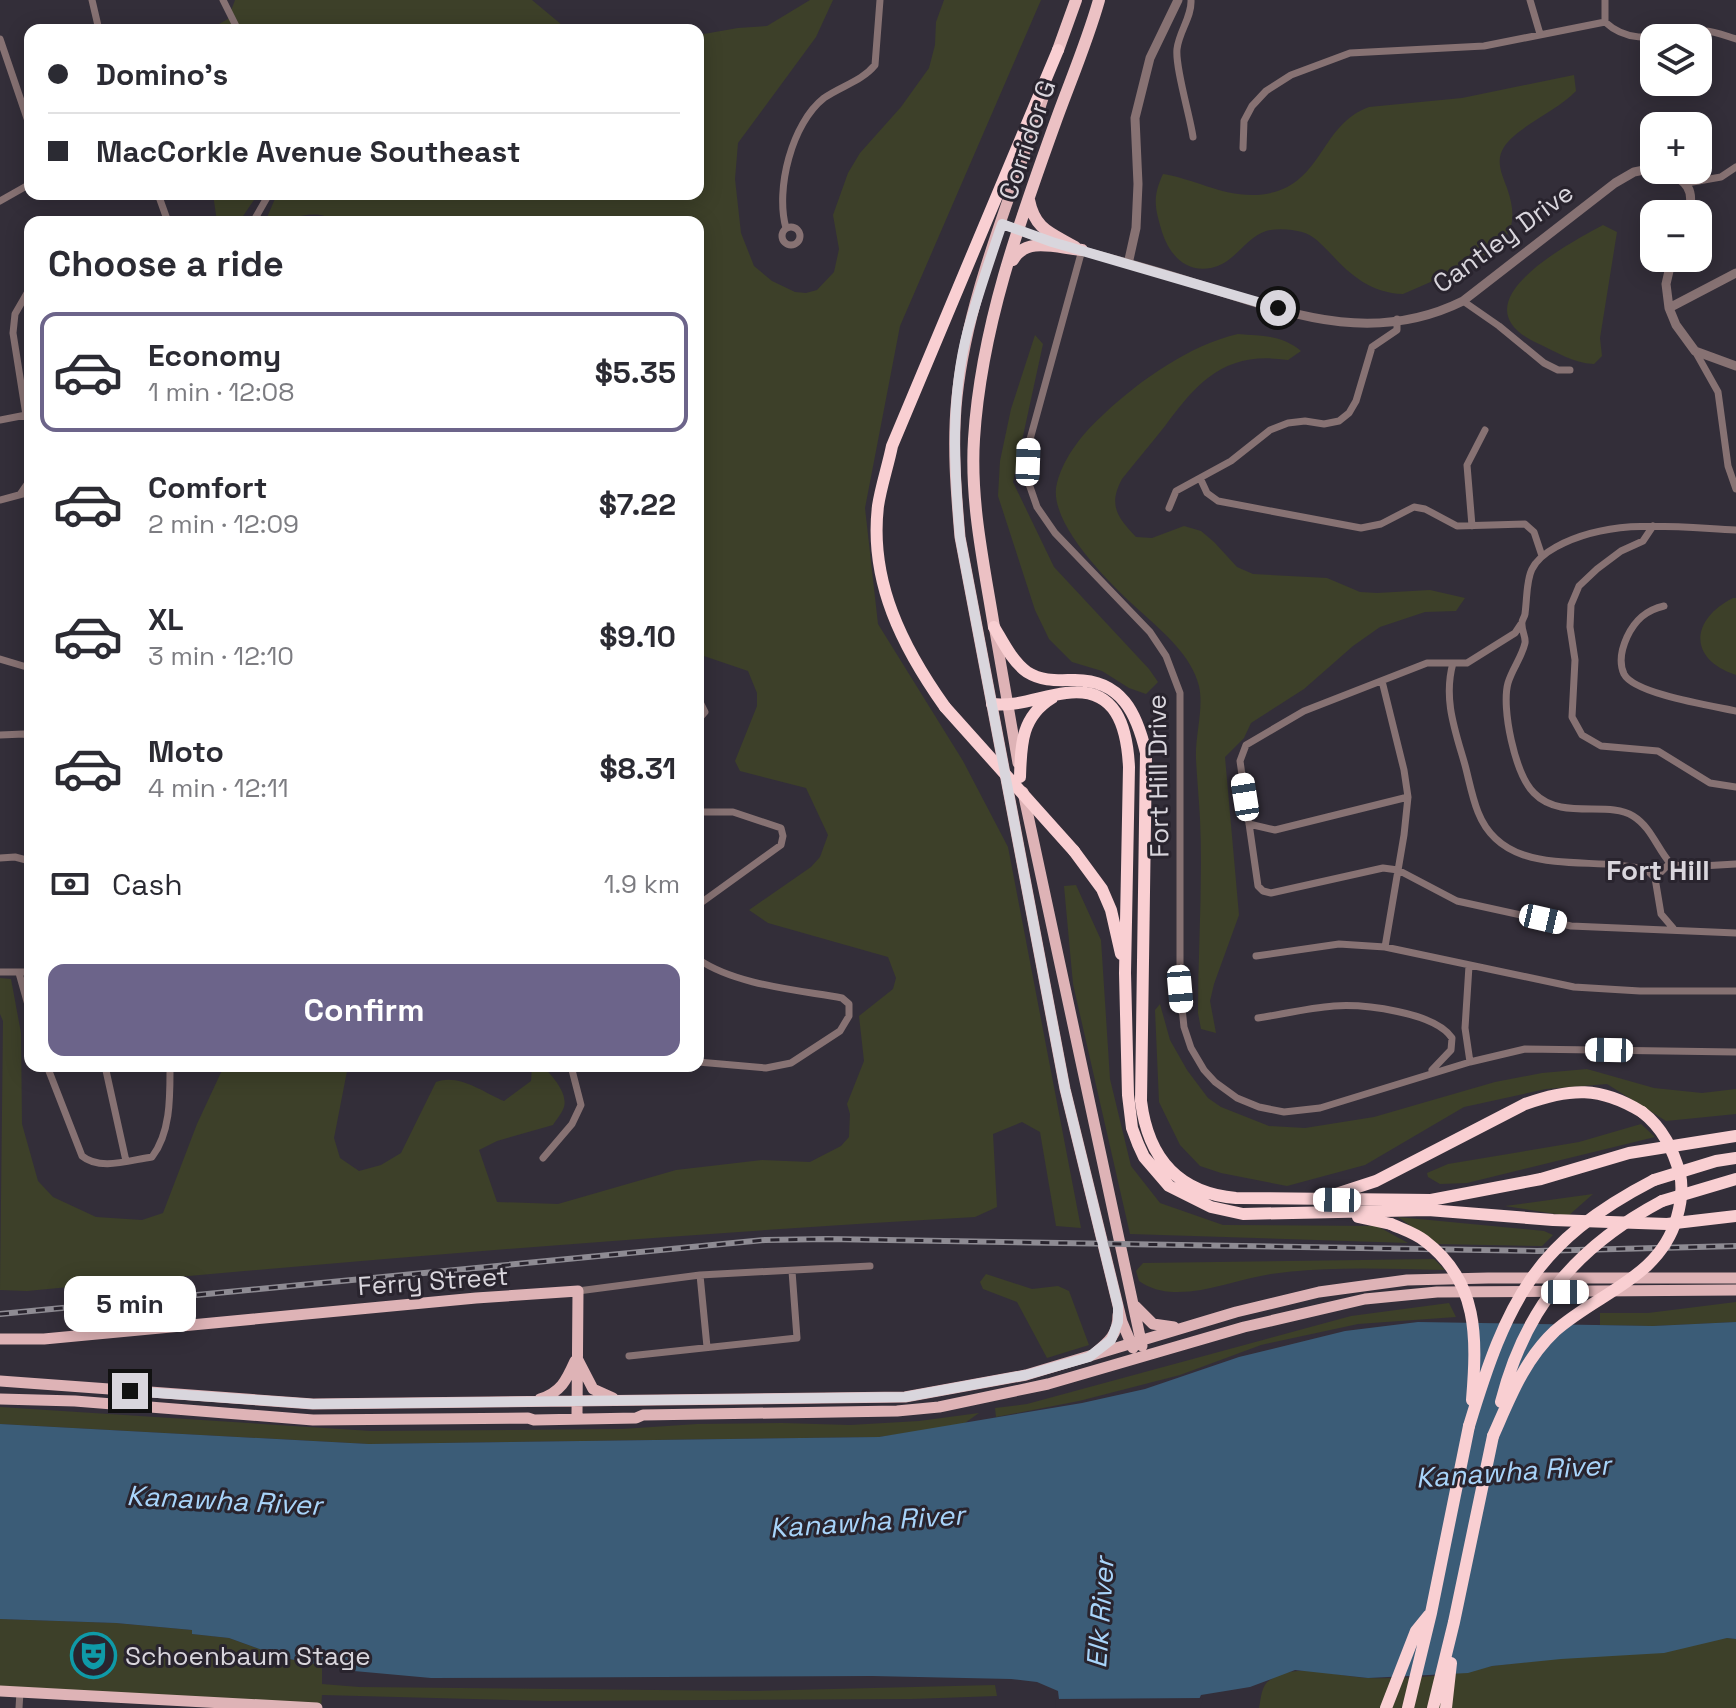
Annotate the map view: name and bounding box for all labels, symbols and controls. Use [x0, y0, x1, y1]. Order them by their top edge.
map controls [1640, 24, 1712, 272]
button: layers [1640, 24, 1712, 96]
text: Domino's [96, 55, 228, 94]
street label: Corridor G [991, 75, 1063, 205]
button: + [1640, 112, 1712, 184]
text: MacCorkle Avenue Southeast [96, 132, 521, 171]
street label: Cantley Drive [1426, 176, 1580, 300]
button: − [1640, 200, 1712, 272]
text: Choose a ride [48, 241, 284, 287]
route start [1260, 290, 1296, 326]
icon: car [52, 336, 124, 408]
text: Economy [148, 336, 281, 375]
text: $5.35 [595, 353, 676, 392]
text: 1 min · 12:08 [148, 375, 294, 409]
car [1015, 438, 1041, 486]
icon: car [52, 468, 124, 540]
text: Comfort [148, 468, 267, 507]
text: $7.22 [599, 485, 676, 524]
text: 2 min · 12:09 [148, 507, 299, 541]
icon: car [52, 600, 124, 672]
text: XL [148, 600, 184, 639]
text: $9.10 [599, 617, 676, 656]
text: 3 min · 12:10 [148, 639, 294, 673]
street label: Fort Hill Drive [1140, 694, 1176, 858]
icon: car [52, 732, 124, 804]
text: Moto [148, 732, 224, 771]
text: $8.31 [600, 749, 676, 788]
text: 4 min · 12:11 [148, 771, 289, 805]
car [1229, 771, 1261, 823]
district label: Fort Hill [1606, 852, 1710, 888]
icon: cash [48, 862, 92, 906]
text: Cash [112, 865, 183, 904]
text: 1.9 km [604, 867, 680, 901]
car [1517, 902, 1569, 936]
button: Confirm [48, 964, 680, 1056]
car [1166, 964, 1194, 1014]
car [1585, 1038, 1633, 1062]
car [1313, 1188, 1361, 1212]
street label: Ferry Street [357, 1259, 509, 1303]
callout: 5 min [64, 1275, 196, 1331]
car [1541, 1280, 1589, 1304]
text: 5 min [96, 1287, 164, 1321]
route end [112, 1373, 148, 1409]
water label: Kanawha River [1414, 1446, 1615, 1496]
water label: Kanawha River [126, 1477, 326, 1523]
water label: Kanawha River [768, 1496, 969, 1546]
water label: Elk River [1078, 1553, 1122, 1670]
theatre icon: Schoenbaum Stage [70, 1632, 118, 1680]
place label: Schoenbaum Stage [125, 1639, 371, 1673]

